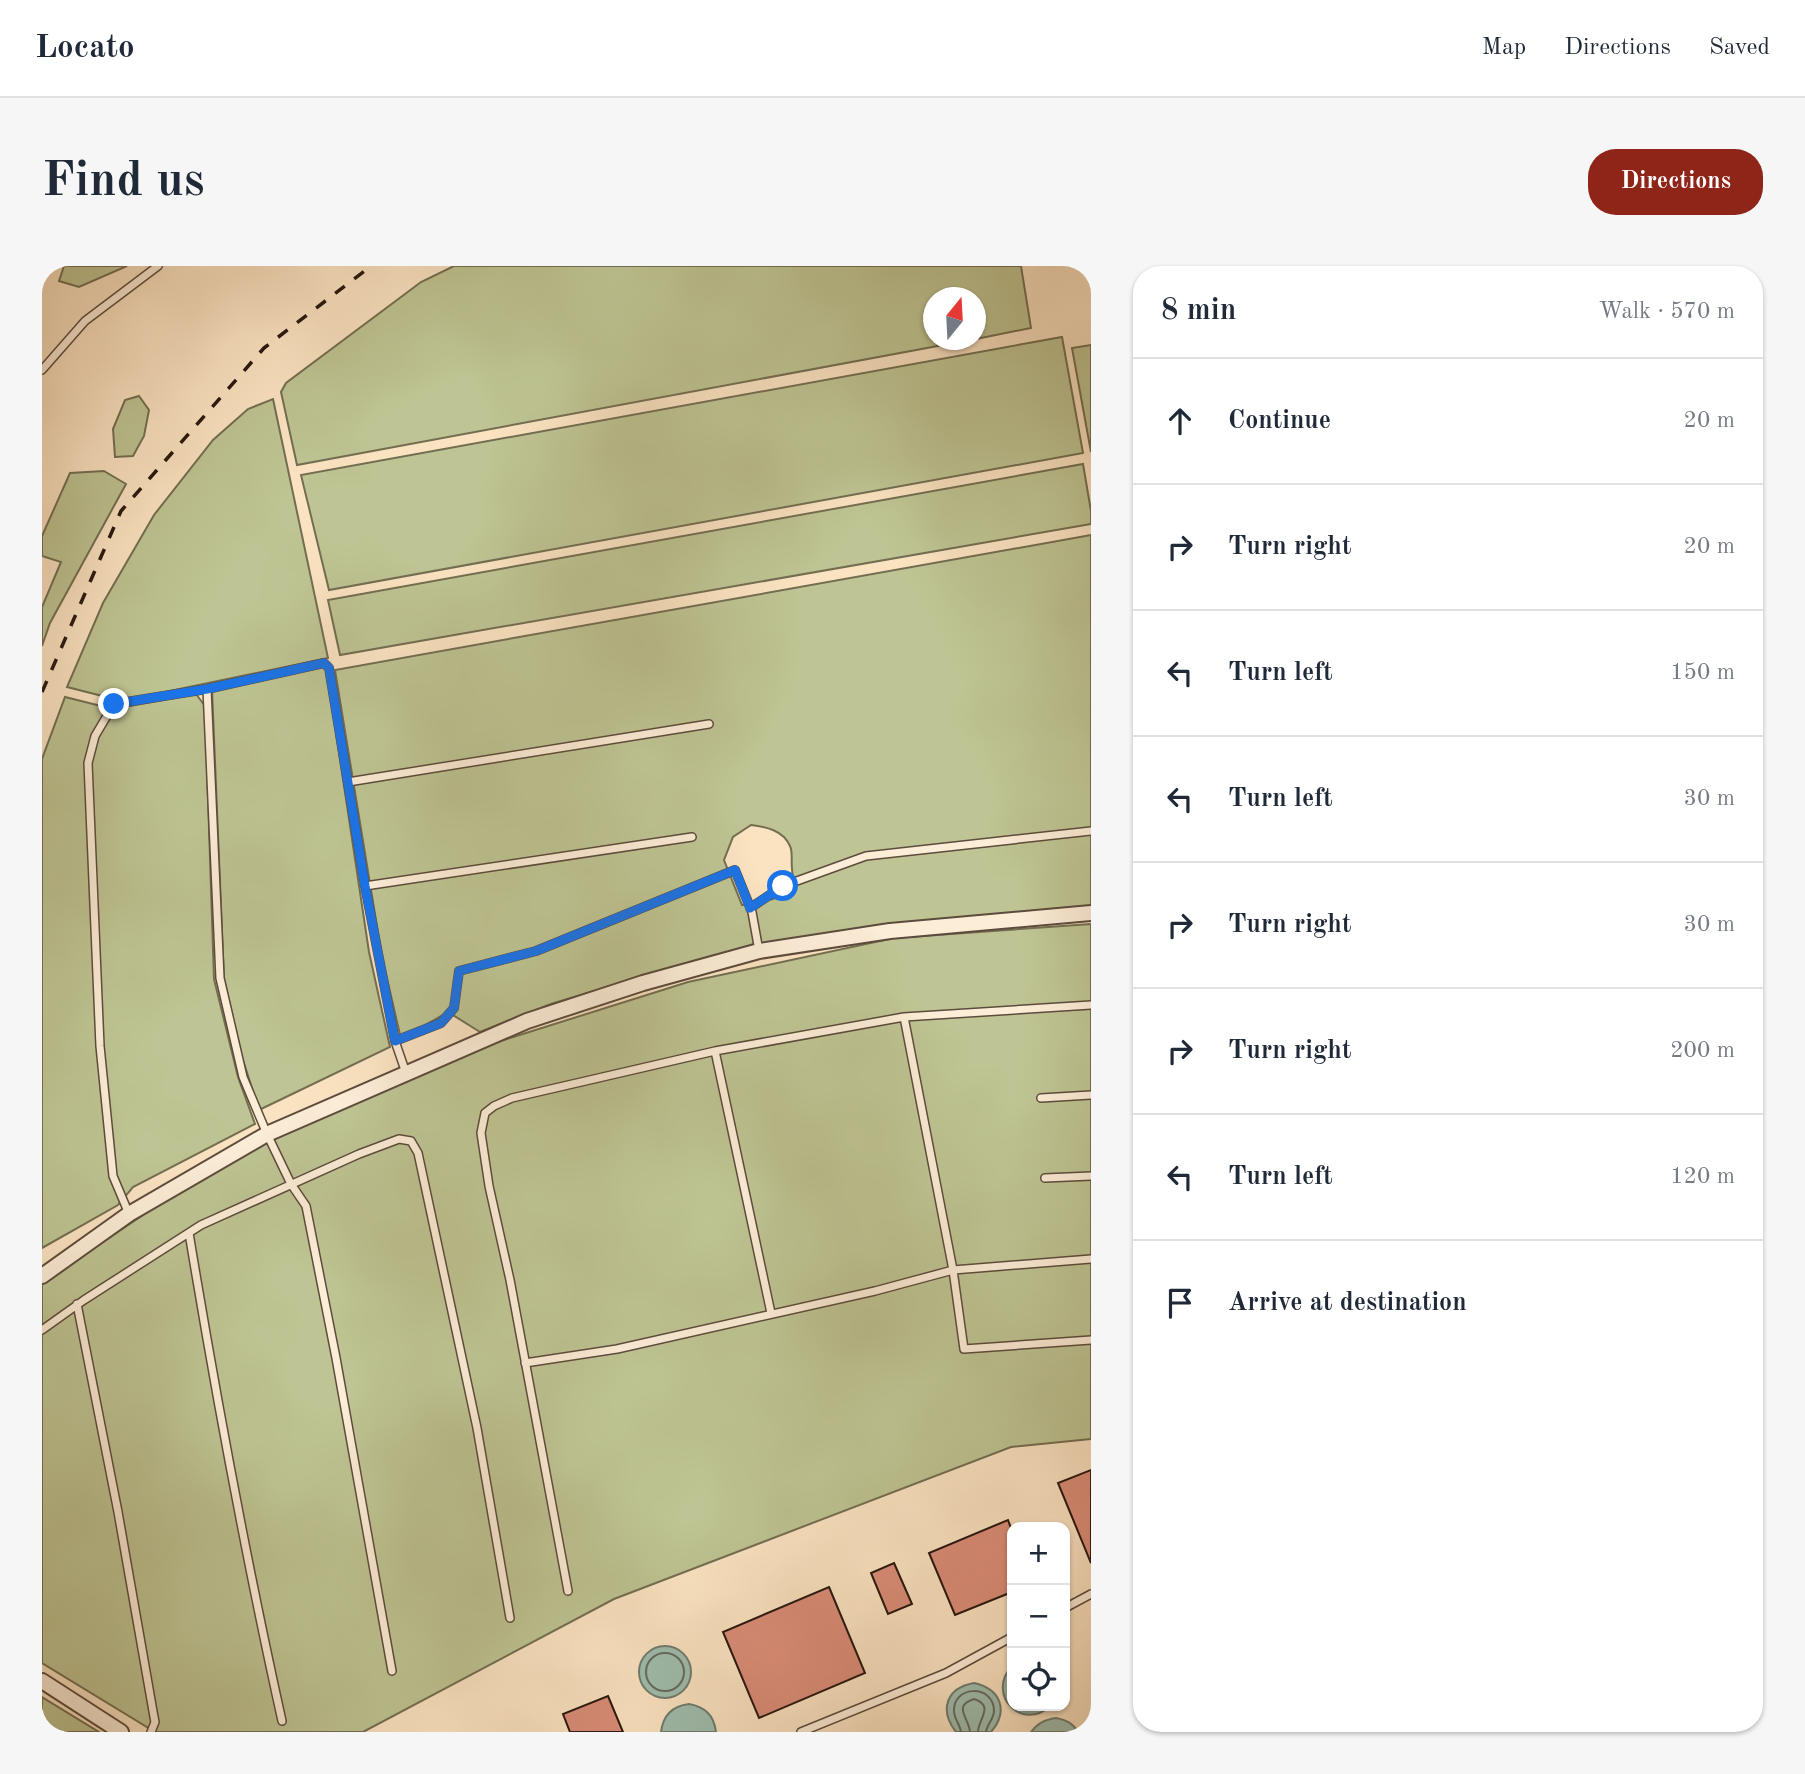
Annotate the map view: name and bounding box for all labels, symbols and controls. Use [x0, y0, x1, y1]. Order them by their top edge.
text: Locato [35, 32, 135, 65]
text: Map [1482, 36, 1526, 60]
text: Directions [1564, 36, 1671, 60]
text: Saved [1709, 36, 1770, 60]
button: Directions [1588, 149, 1763, 215]
text: Find us [42, 158, 205, 207]
north arrow [923, 287, 986, 350]
text: 8 min [1161, 296, 1236, 326]
text: Walk · 570 m [1599, 300, 1735, 323]
icon: ahead [1161, 402, 1199, 440]
text: Continue [1228, 408, 1331, 434]
text: 20 m [1684, 409, 1735, 432]
icon: right [1161, 528, 1199, 566]
text: Turn right [1228, 534, 1351, 560]
text: 20 m [1684, 535, 1735, 558]
icon: left [1161, 654, 1199, 692]
text: Turn left [1228, 660, 1333, 686]
text: 150 m [1670, 661, 1735, 684]
route end [98, 688, 129, 719]
icon: left [1161, 780, 1199, 818]
text: Turn left [1228, 786, 1333, 812]
text: 30 m [1684, 787, 1735, 810]
route start [767, 870, 798, 901]
icon: right [1161, 906, 1199, 944]
text: Turn right [1228, 912, 1351, 938]
text: 30 m [1684, 913, 1735, 936]
icon: right [1161, 1032, 1199, 1070]
text: Turn right [1228, 1038, 1351, 1064]
text: 200 m [1670, 1039, 1735, 1062]
icon: left [1161, 1158, 1199, 1196]
text: Turn left [1228, 1164, 1333, 1190]
text: 120 m [1670, 1165, 1735, 1188]
icon: arrive [1161, 1284, 1199, 1322]
text: Arrive at destination [1228, 1290, 1467, 1316]
map controls [1007, 1522, 1070, 1711]
button: + [1007, 1522, 1070, 1585]
button: − [1007, 1585, 1070, 1648]
button: locate [1007, 1648, 1070, 1711]

